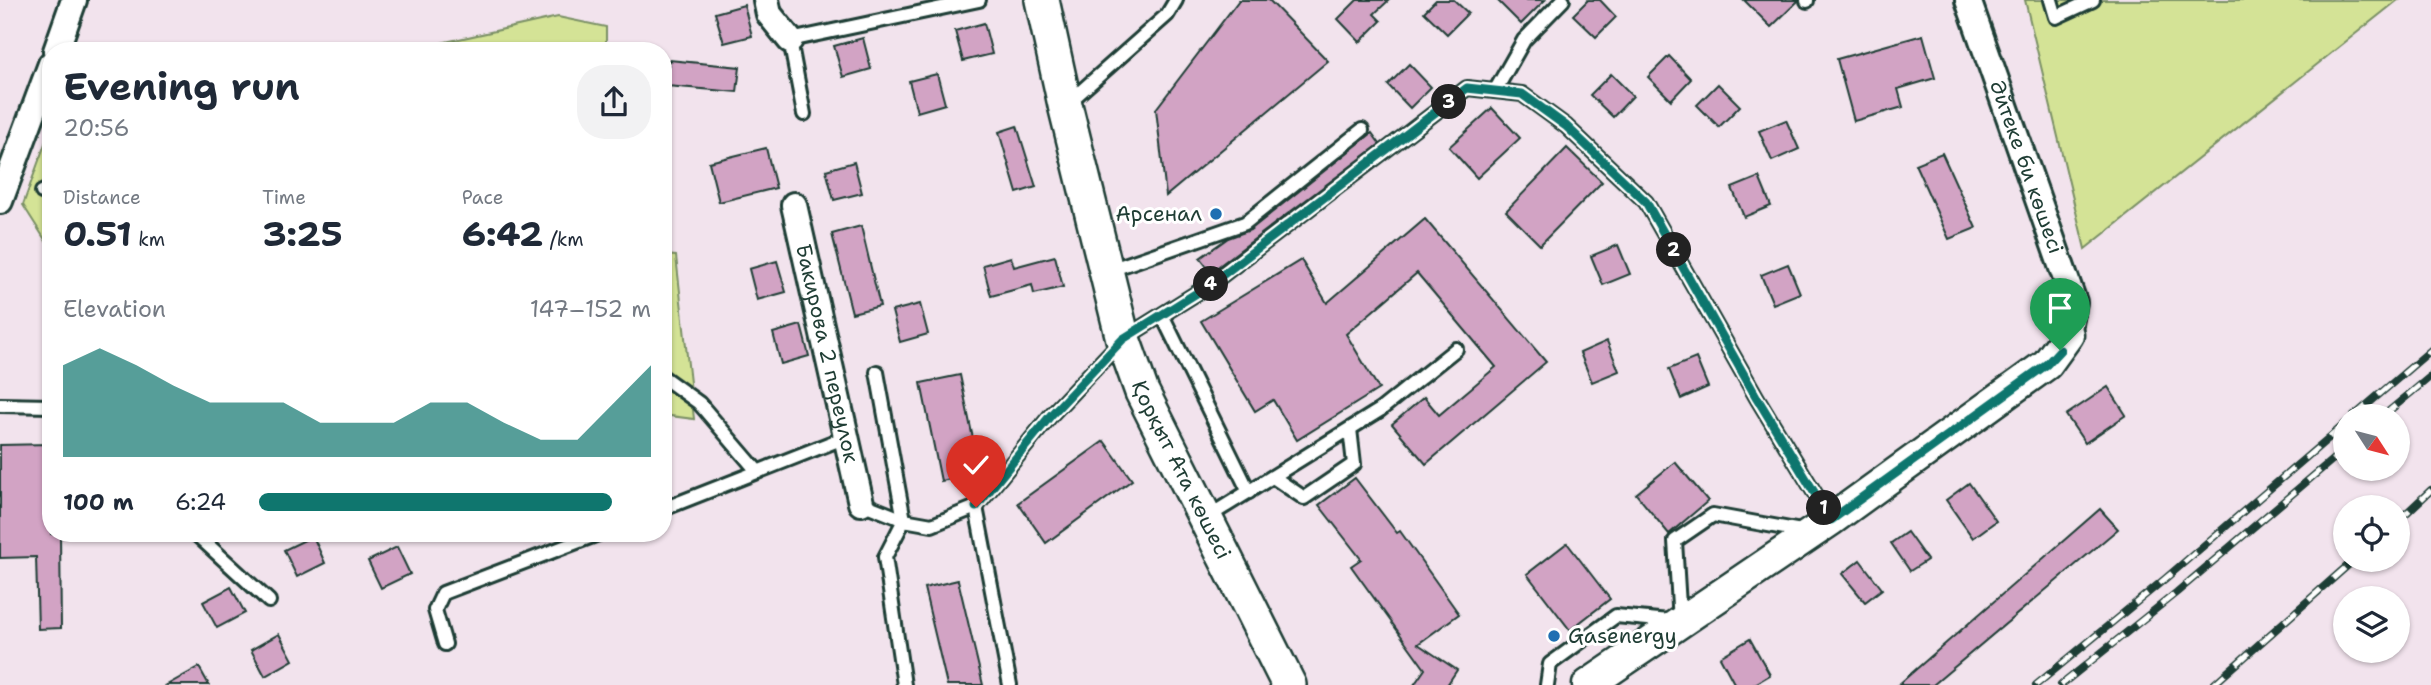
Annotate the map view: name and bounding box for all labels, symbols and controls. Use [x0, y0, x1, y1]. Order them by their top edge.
text: Evening run [63, 61, 300, 112]
button: share [577, 65, 651, 139]
street label: Әйтеке би көшесі [1983, 76, 2070, 258]
pin: 3 [1432, 84, 1466, 119]
text: 3 [1442, 89, 1455, 114]
text: 20:56 [63, 113, 130, 143]
text: Distance [63, 185, 141, 210]
text: Time [262, 185, 306, 210]
text: Pace [462, 185, 503, 210]
place label: Арсенал [1116, 200, 1202, 228]
marker: Арсенал [1208, 206, 1224, 222]
text: 0.51 [63, 210, 132, 257]
text: 3:25 [262, 210, 343, 257]
text: 6:42 [462, 210, 543, 257]
text: km [132, 227, 165, 252]
text: /km [543, 227, 584, 252]
pin: 2 [1656, 232, 1692, 268]
text: 2 [1667, 237, 1680, 262]
street label: Бакирова 2 переулок [789, 241, 866, 465]
pin: 4 [1194, 266, 1228, 302]
text: 4 [1204, 271, 1217, 296]
pin [2030, 278, 2090, 350]
icon: arrive [2041, 289, 2079, 327]
text: Elevation [63, 294, 166, 324]
text: 147–152 m [530, 294, 651, 324]
street label: Қорқыт Ата көшесі [1125, 377, 1238, 564]
north arrow [2333, 404, 2410, 481]
map controls [2333, 404, 2410, 663]
pin [946, 435, 1006, 507]
icon: check [957, 446, 995, 484]
text: 100 m [63, 487, 134, 517]
text: 6:24 [175, 487, 226, 517]
pin: 1 [1806, 490, 1842, 526]
text: 1 [1819, 495, 1828, 520]
button: locate [2333, 495, 2410, 572]
button: layers [2333, 586, 2410, 663]
place label: Gasenergy [1568, 622, 1677, 650]
marker: Gasenergy [1546, 628, 1562, 644]

